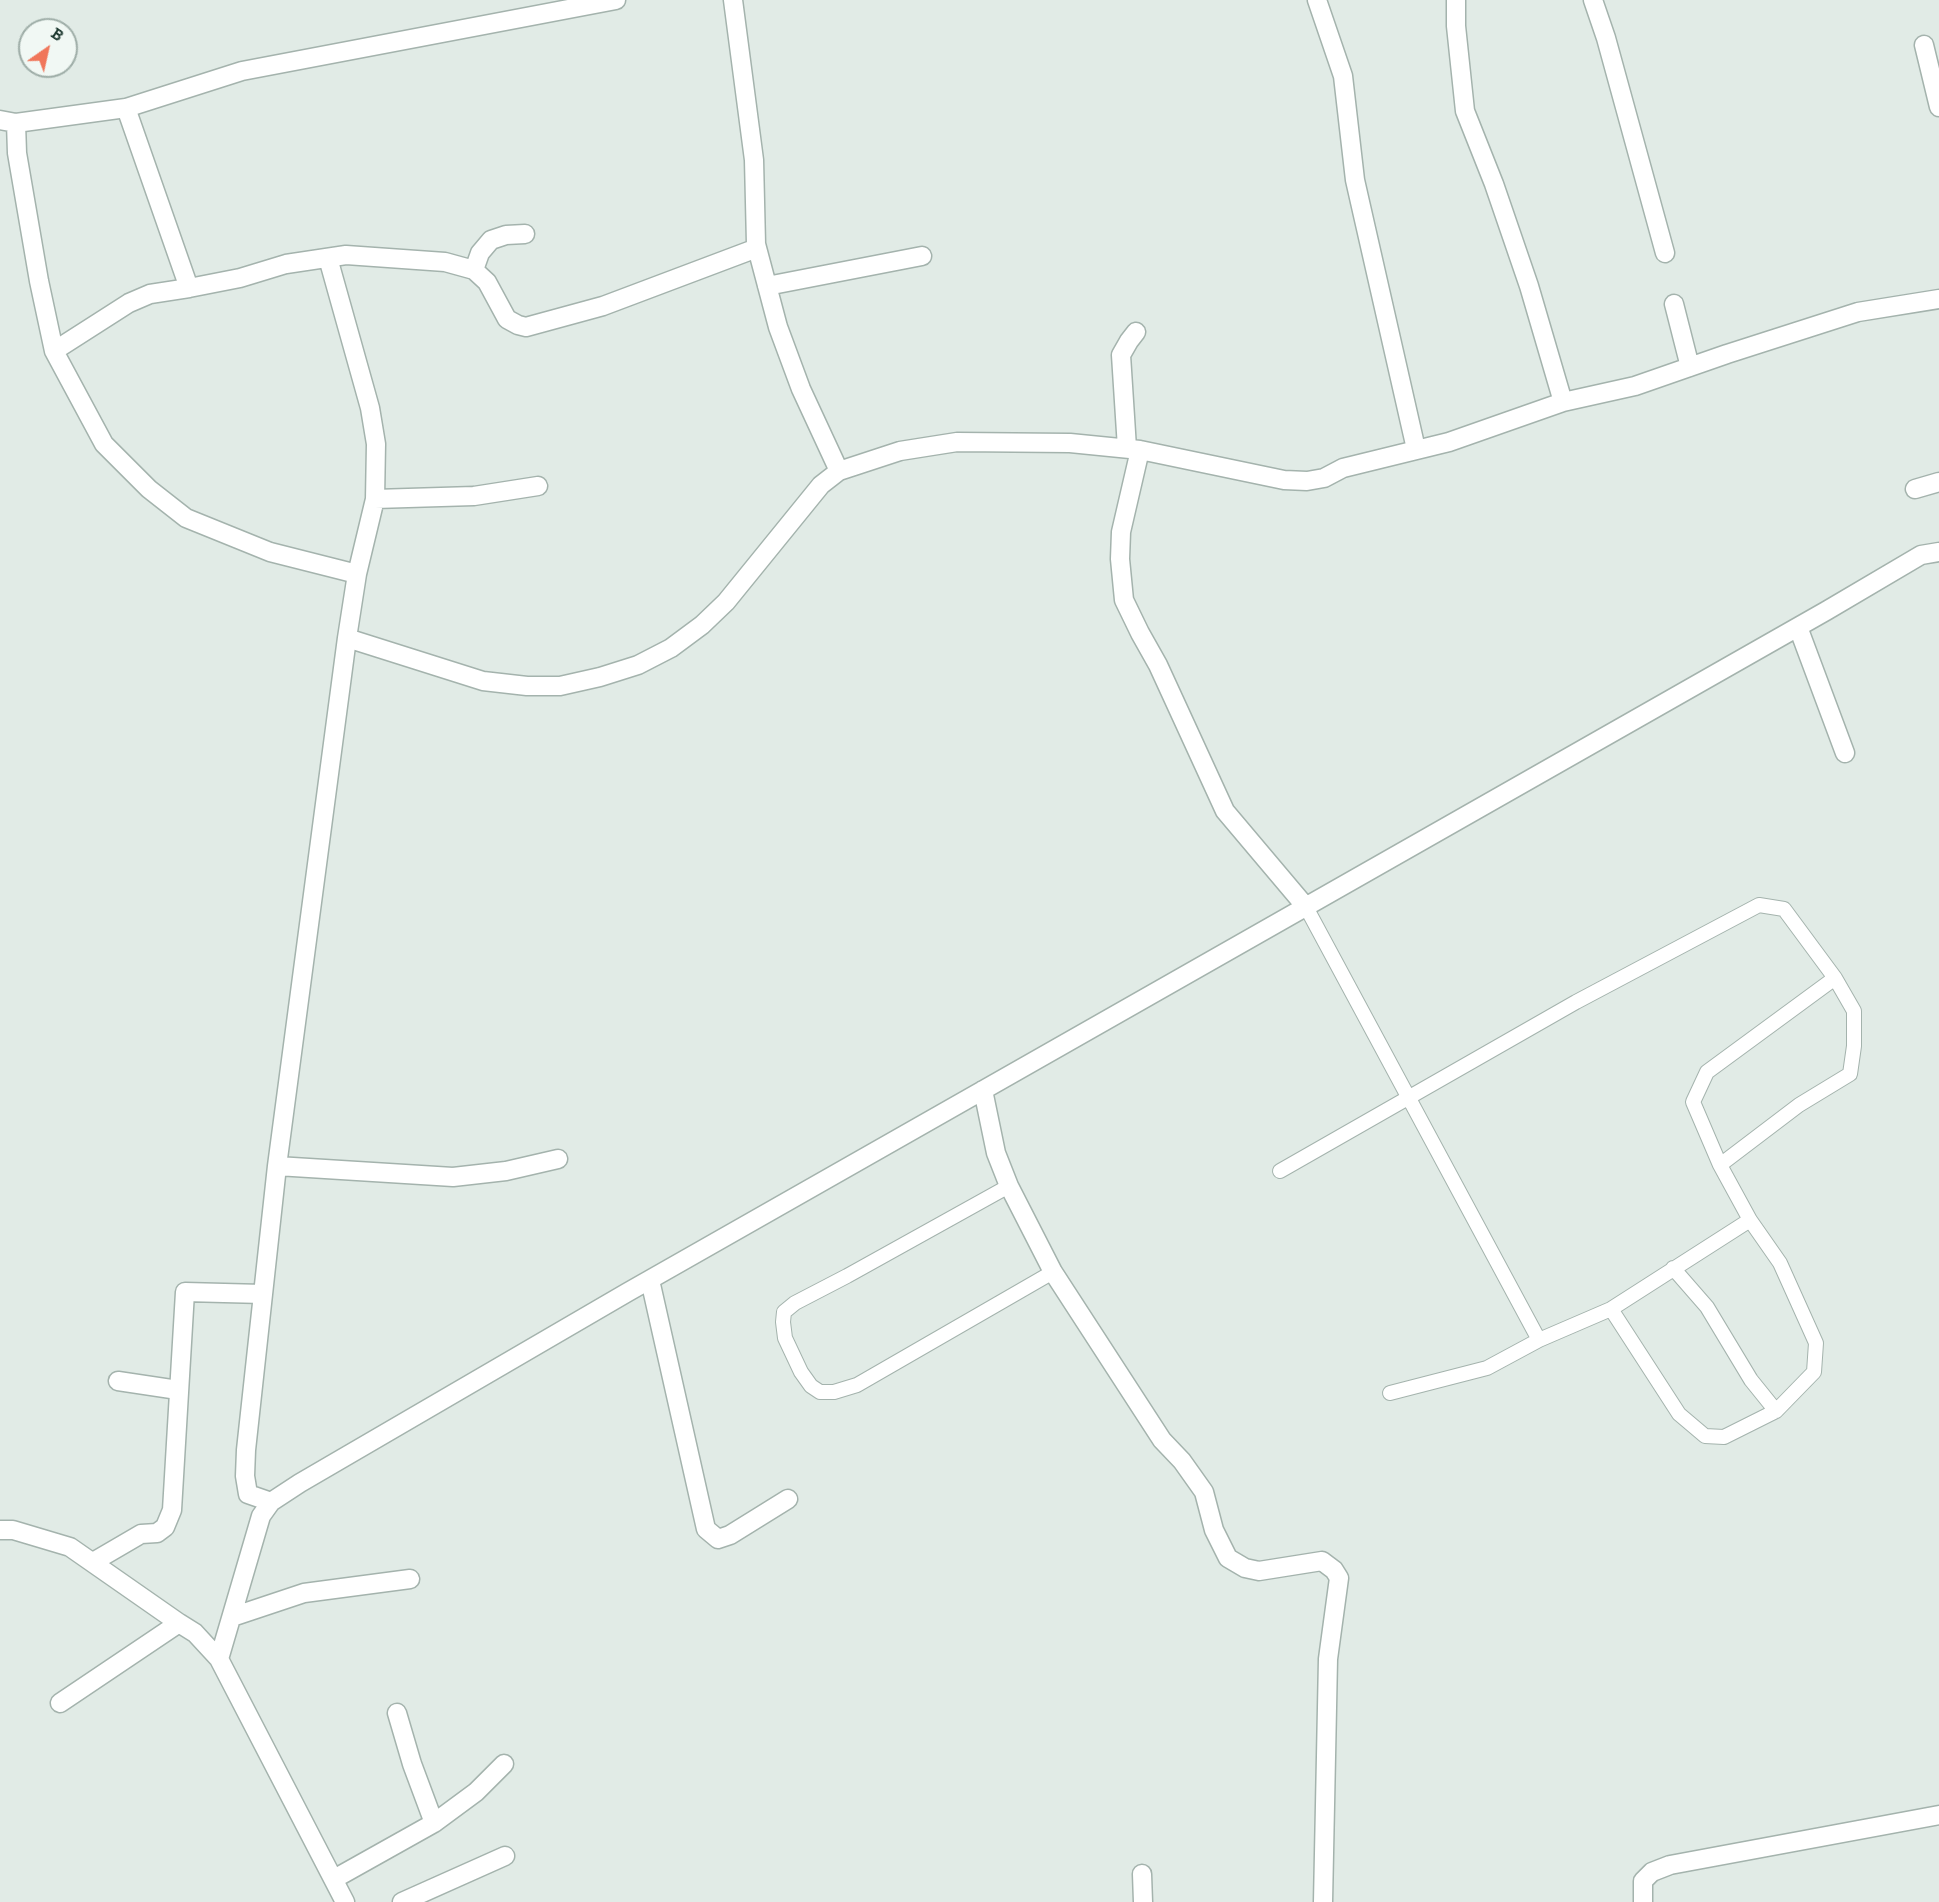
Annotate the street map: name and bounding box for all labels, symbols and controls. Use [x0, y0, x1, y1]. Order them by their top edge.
north arrow [18, 18, 78, 78]
text: B [47, 23, 68, 46]

